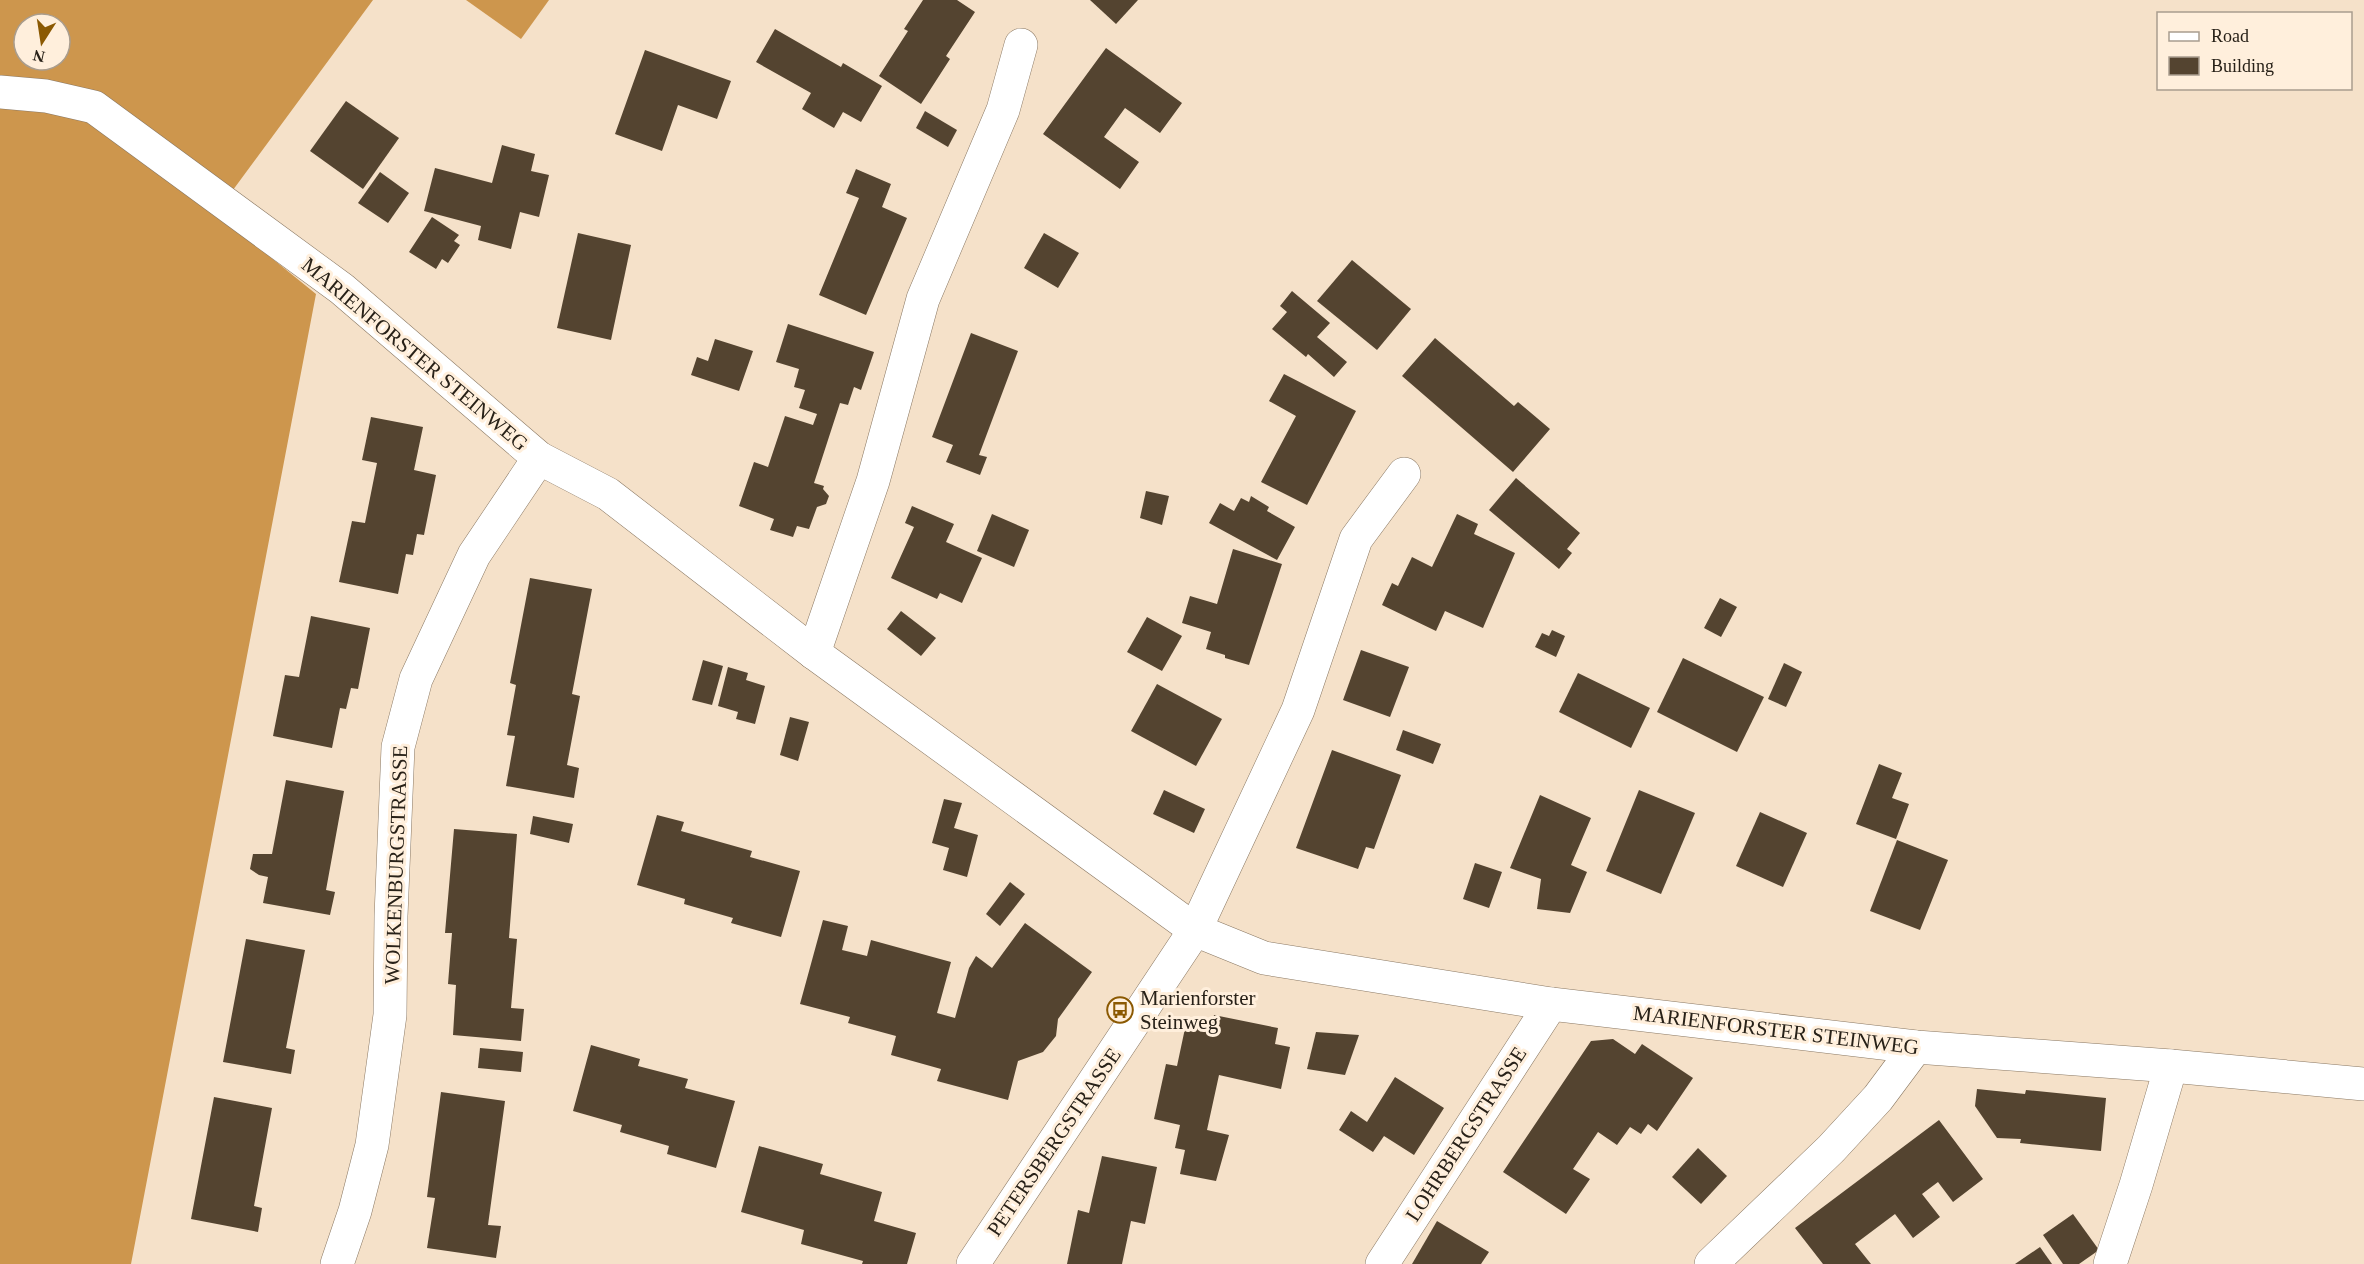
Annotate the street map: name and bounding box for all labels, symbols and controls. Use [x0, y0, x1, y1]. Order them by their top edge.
north arrow [12, 12, 72, 72]
legend [2157, 12, 2352, 90]
text: Road [2211, 26, 2249, 46]
text: N [31, 47, 46, 66]
text: Building [2211, 56, 2274, 76]
street label: MARIENFORSTER STEINWEG [297, 252, 533, 456]
street label: WOLKENBURGSTRASSE [380, 745, 412, 985]
place label: Marienforster Steinweg [1140, 986, 1255, 1034]
bus stop icon: Marienforster Steinweg [1105, 995, 1135, 1025]
street label: MARIENFORSTER STEINWEG [1632, 1001, 1920, 1059]
street label: LOHRBERGSTRASSE [1401, 1042, 1531, 1226]
street label: PETERSBERGSTRASSE [982, 1043, 1126, 1241]

